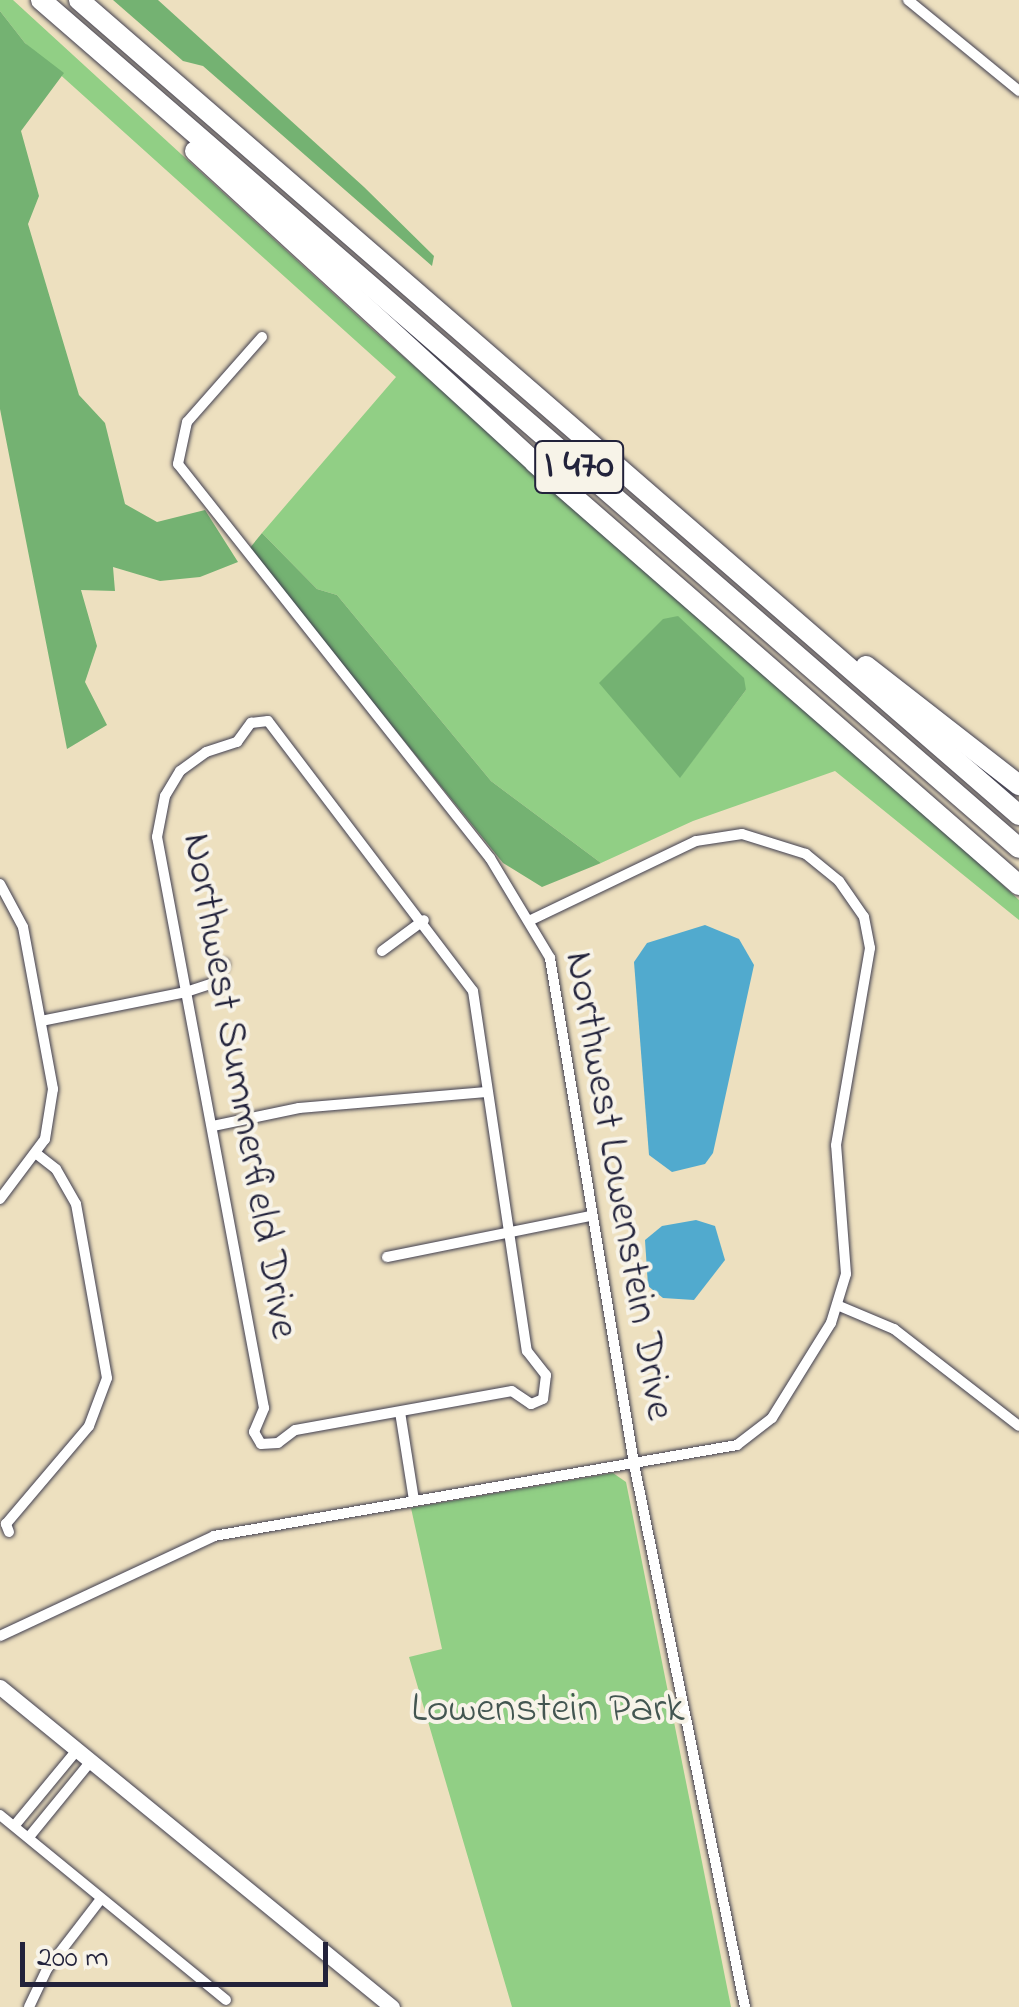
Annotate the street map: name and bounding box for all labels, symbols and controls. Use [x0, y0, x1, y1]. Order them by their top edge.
road number: I 470 [534, 432, 624, 502]
street label: Northwest Summerfield Drive [170, 829, 308, 1343]
street label: Northwest Lowenstein Drive [552, 948, 684, 1424]
park label: Lowenstein Park [411, 1685, 685, 1735]
scale bar [25, 1922, 332, 1984]
text: 200 m [37, 1937, 109, 1981]

